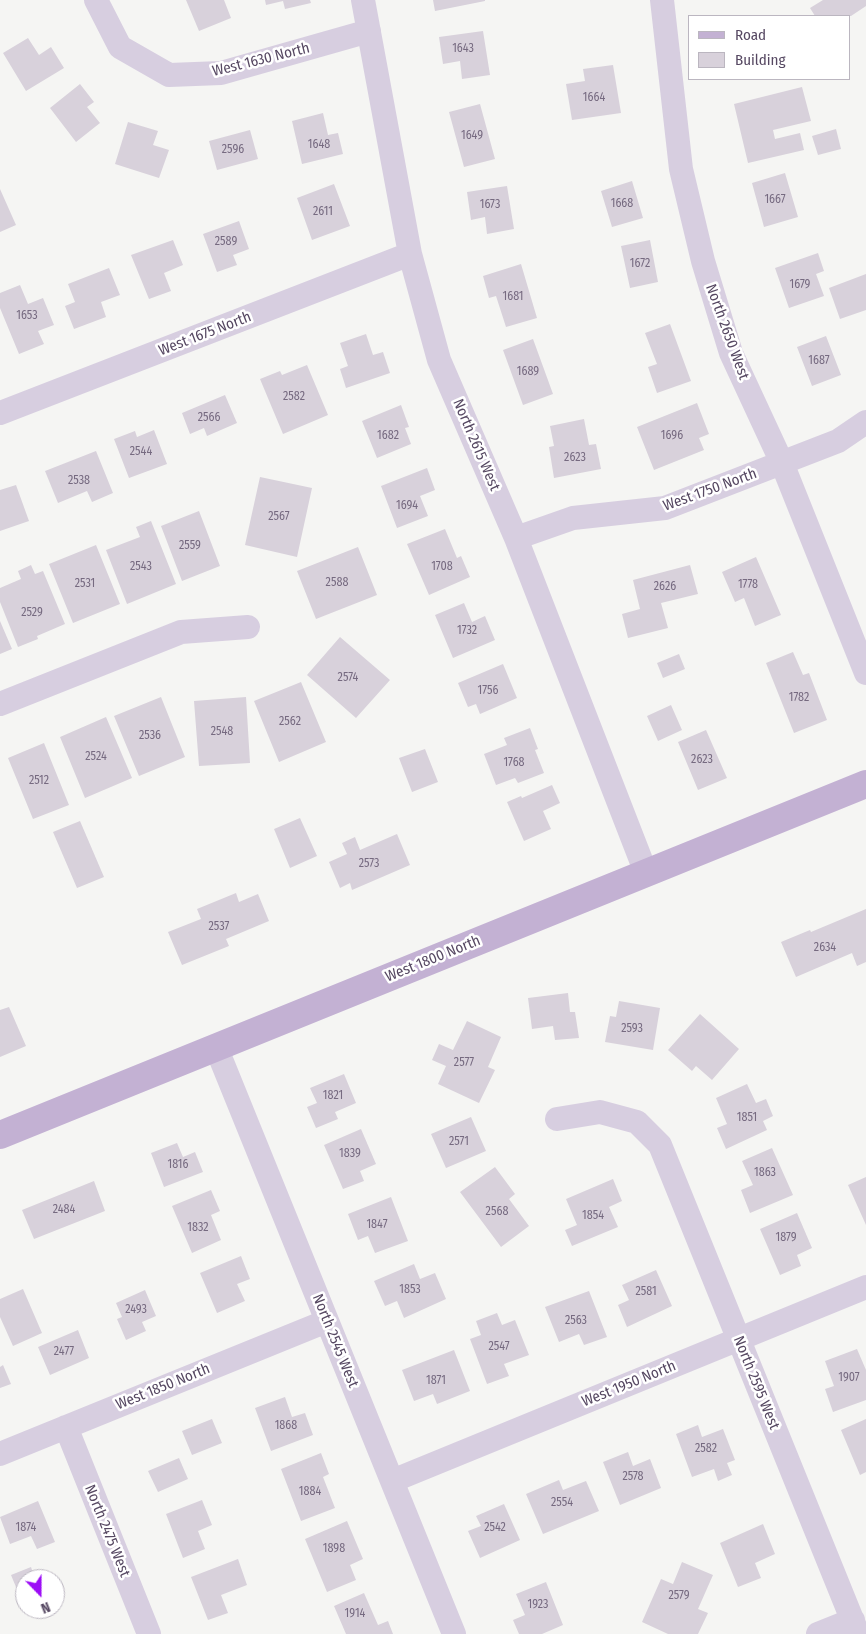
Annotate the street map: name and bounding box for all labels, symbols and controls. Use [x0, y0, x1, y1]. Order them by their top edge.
legend [688, 15, 851, 80]
text: Road [735, 26, 766, 44]
street label: West 1630 North [210, 39, 312, 81]
house number: 1643 [452, 42, 474, 56]
text: Building [735, 51, 786, 69]
house number: 1664 [583, 91, 605, 105]
house number: 1649 [461, 129, 483, 143]
house number: 1648 [308, 138, 330, 152]
house number: 2596 [222, 143, 244, 157]
house number: 1667 [764, 193, 786, 207]
house number: 1668 [611, 197, 633, 211]
house number: 1673 [480, 198, 500, 212]
house number: 2611 [313, 205, 333, 219]
house number: 2589 [215, 235, 237, 249]
house number: 1672 [630, 257, 650, 271]
house number: 1679 [790, 278, 810, 292]
street label: North 2650 West [701, 282, 753, 382]
house number: 1681 [502, 290, 524, 304]
street label: West 1675 North [156, 308, 254, 360]
house number: 1653 [16, 309, 38, 323]
house number: 1687 [808, 354, 830, 368]
house number: 1689 [517, 365, 539, 379]
house number: 2582 [283, 390, 305, 404]
street label: North 2615 West [449, 396, 503, 494]
house number: 2566 [198, 411, 220, 425]
house number: 1682 [377, 429, 399, 443]
house number: 1696 [661, 429, 683, 443]
house number: 2544 [130, 445, 152, 459]
house number: 2623 [564, 451, 586, 465]
street label: West 1750 North [661, 465, 759, 515]
house number: 2538 [68, 474, 90, 488]
house number: 1694 [396, 499, 418, 513]
house number: 2567 [268, 510, 290, 524]
house number: 2559 [179, 539, 201, 553]
house number: 2543 [130, 560, 152, 574]
house number: 1708 [431, 560, 453, 574]
house number: 2588 [326, 576, 348, 590]
house number: 2531 [75, 577, 95, 591]
house number: 1778 [738, 578, 758, 592]
house number: 2626 [654, 580, 676, 594]
house number: 2529 [21, 606, 43, 620]
house number: 1732 [457, 624, 477, 638]
house number: 2574 [338, 671, 358, 685]
house number: 1756 [478, 684, 498, 698]
house number: 1782 [789, 691, 809, 705]
house number: 2562 [279, 715, 301, 729]
house number: 2548 [211, 725, 233, 739]
house number: 2536 [139, 729, 161, 743]
house number: 2524 [85, 750, 107, 764]
house number: 2623 [691, 753, 713, 767]
house number: 1768 [503, 756, 525, 770]
house number: 2512 [29, 774, 49, 788]
house number: 2573 [359, 857, 379, 871]
house number: 2537 [209, 920, 229, 934]
street label: West 1800 North [383, 932, 483, 986]
house number: 2634 [814, 941, 836, 955]
house number: 2593 [621, 1022, 643, 1036]
house number: 2577 [454, 1056, 474, 1070]
house number: 1821 [323, 1089, 343, 1103]
house number: 1851 [737, 1111, 757, 1125]
house number: 2571 [449, 1135, 469, 1149]
house number: 1839 [339, 1147, 361, 1161]
house number: 1816 [167, 1158, 189, 1172]
house number: 1863 [754, 1166, 776, 1180]
house number: 2484 [53, 1203, 75, 1217]
house number: 2568 [486, 1205, 508, 1219]
house number: 1854 [582, 1209, 604, 1223]
house number: 1847 [366, 1218, 388, 1232]
house number: 1832 [187, 1221, 209, 1235]
house number: 1879 [775, 1231, 797, 1245]
house number: 1853 [399, 1283, 421, 1297]
house number: 2581 [635, 1285, 657, 1299]
street label: North 2545 West [308, 1292, 362, 1390]
house number: 2493 [125, 1303, 147, 1317]
house number: 2563 [565, 1314, 587, 1328]
street label: North 2595 West [729, 1334, 783, 1432]
house number: 2547 [488, 1340, 510, 1354]
house number: 2477 [54, 1345, 74, 1359]
street label: West 1950 North [579, 1357, 679, 1411]
street label: West 1850 North [113, 1360, 213, 1414]
house number: 1907 [838, 1371, 860, 1385]
house number: 1871 [426, 1374, 446, 1388]
house number: 1868 [275, 1419, 297, 1433]
house number: 2582 [695, 1442, 717, 1456]
house number: 2578 [622, 1470, 644, 1484]
street label: North 2475 West [80, 1482, 134, 1580]
house number: 1884 [299, 1485, 321, 1499]
house number: 2554 [551, 1496, 573, 1510]
house number: 1874 [16, 1521, 36, 1535]
house number: 2542 [484, 1521, 506, 1535]
house number: 1898 [323, 1542, 345, 1556]
north arrow [15, 1569, 65, 1619]
house number: 2579 [668, 1589, 690, 1603]
text: N [38, 1598, 53, 1617]
house number: 1923 [528, 1598, 548, 1612]
house number: 1914 [345, 1607, 365, 1621]

